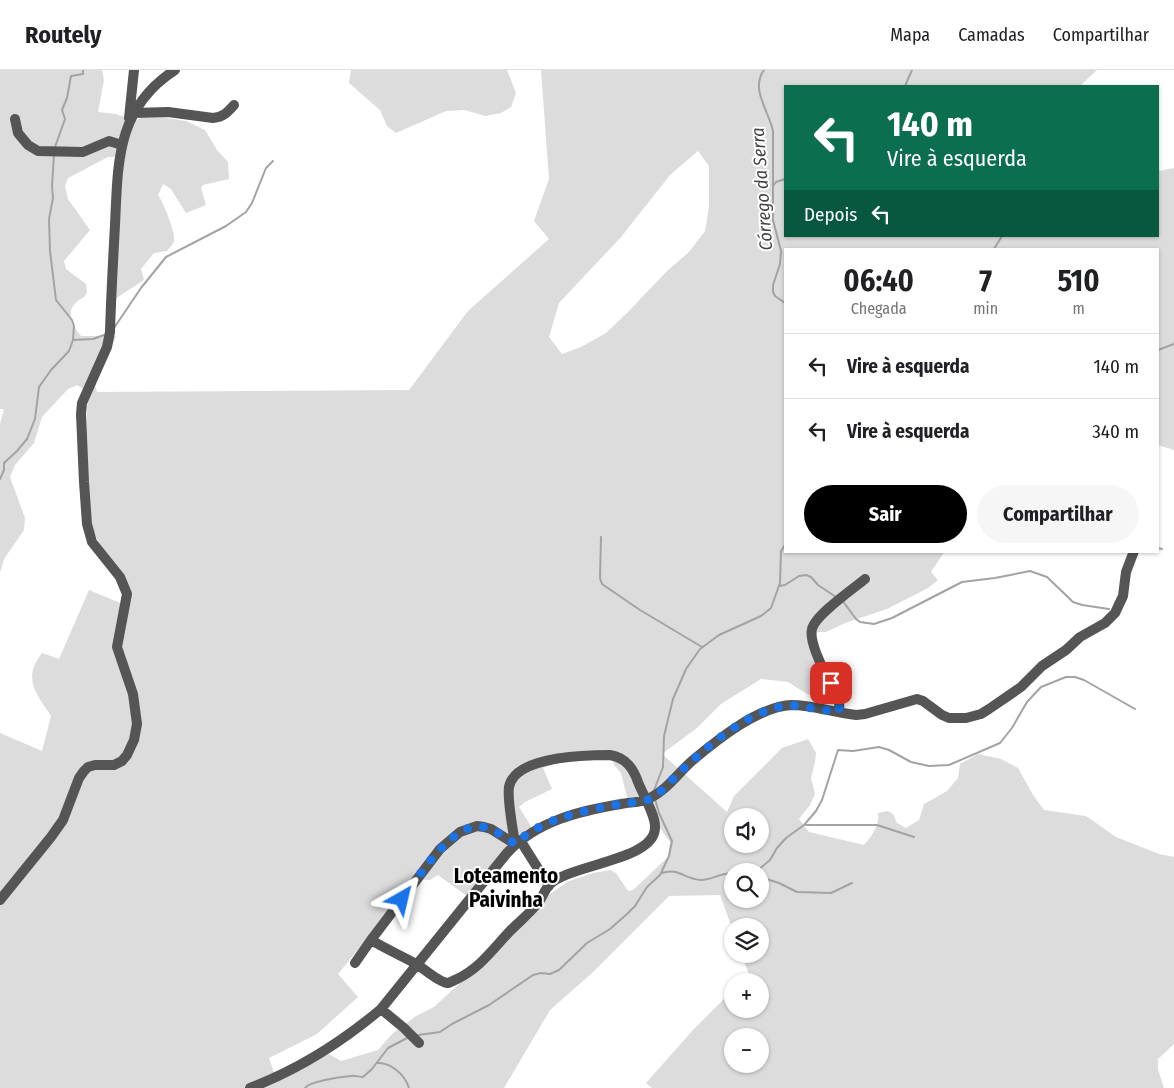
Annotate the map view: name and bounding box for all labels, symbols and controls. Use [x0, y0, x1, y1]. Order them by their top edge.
text: Routely [25, 21, 101, 49]
text: Mapa [890, 24, 930, 46]
text: Camadas [958, 24, 1025, 46]
text: Compartilhar [1053, 24, 1149, 46]
text: 140 m [887, 103, 973, 145]
icon: left [804, 105, 869, 170]
water label: Córrego da Serra [747, 127, 777, 251]
text: Vire à esquerda [887, 145, 1027, 172]
icon: left [867, 200, 895, 228]
text: Depois [804, 203, 857, 226]
text: 06:40 [843, 263, 914, 299]
text: 7 [979, 263, 992, 299]
text: 510 [1057, 263, 1100, 299]
text: Chegada [851, 299, 907, 318]
text: min [973, 299, 998, 318]
text: m [1072, 299, 1085, 318]
icon: left [804, 352, 832, 380]
text: Vire à esquerda [847, 355, 969, 378]
text: 140 m [1093, 355, 1139, 378]
icon: left [804, 417, 832, 445]
text: Vire à esquerda [847, 420, 969, 443]
text: 340 m [1092, 420, 1139, 443]
button: Sair [804, 485, 967, 543]
button: Compartilhar [977, 485, 1139, 543]
pin [810, 662, 852, 704]
icon: arrive [817, 669, 845, 697]
map controls [724, 808, 769, 1073]
button: sound [724, 808, 769, 853]
district label: Loteamento Paivinha [454, 863, 558, 913]
button: search [724, 863, 769, 908]
position arrow [375, 872, 427, 924]
button: layers [724, 918, 769, 963]
button: + [724, 973, 769, 1018]
button: − [724, 1028, 769, 1073]

